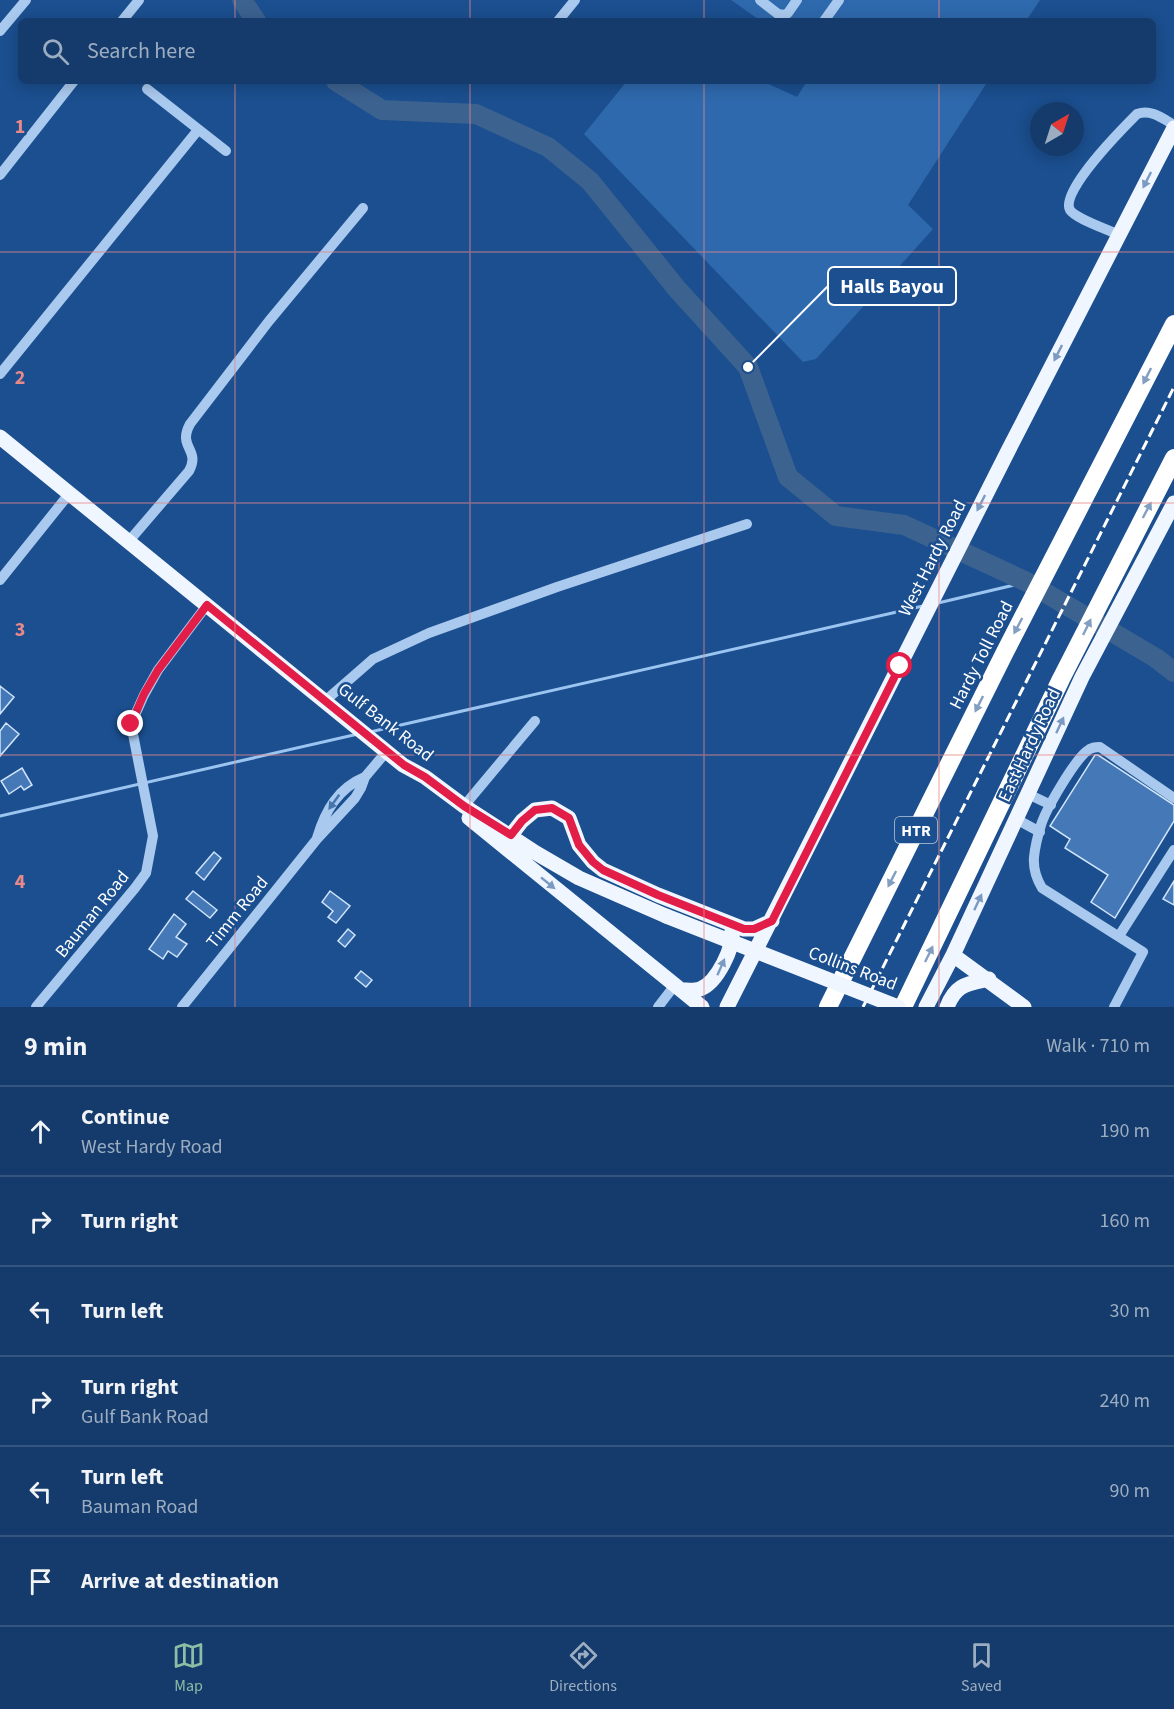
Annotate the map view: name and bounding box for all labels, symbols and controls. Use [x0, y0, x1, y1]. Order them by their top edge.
search box [18, 18, 1156, 84]
icon: search [39, 35, 72, 68]
text: Search here [87, 35, 195, 67]
north arrow [1030, 102, 1084, 156]
text: 1 [15, 113, 25, 141]
one-way arrow [1142, 171, 1152, 188]
callout: Halls Bayou [828, 267, 956, 305]
text: Halls Bayou [840, 273, 944, 301]
one-way arrow [1053, 345, 1063, 362]
text: 2 [15, 364, 25, 392]
one-way arrow [1143, 367, 1153, 385]
one-way arrow [977, 494, 987, 512]
street label: West Hardy Road [892, 496, 973, 621]
one-way arrow [1142, 501, 1152, 518]
street label: Hardy Toll Road [943, 597, 1019, 714]
text: 3 [15, 616, 25, 644]
one-way arrow [1014, 617, 1024, 635]
one-way arrow [1083, 618, 1092, 635]
route start [886, 652, 912, 678]
street label: Gulf Bank Road [333, 677, 439, 768]
street label: East Hardy Road [992, 684, 1067, 806]
one-way arrow [974, 696, 984, 713]
route end [117, 710, 143, 736]
one-way arrow [1056, 716, 1065, 733]
one-way arrow [328, 794, 340, 810]
road number: HTR [895, 817, 937, 843]
street label: Bauman Road [49, 865, 135, 963]
text: 4 [15, 868, 26, 896]
one-way arrow [887, 870, 897, 887]
street label: Timm Road [201, 871, 274, 954]
one-way arrow [540, 876, 555, 889]
one-way arrow [973, 892, 983, 910]
street label: Collins Road [805, 940, 901, 997]
one-way arrow [924, 946, 933, 963]
one-way arrow [717, 958, 726, 976]
text: 9 min [24, 1028, 87, 1065]
text: Walk · 710 m [1046, 1032, 1150, 1060]
text: Continue [81, 1101, 170, 1133]
icon: ahead [24, 1115, 57, 1148]
text: 190 m [1100, 1117, 1150, 1145]
text: West Hardy Road [81, 1133, 223, 1161]
icon: right [24, 1205, 57, 1238]
text: Turn right [81, 1205, 178, 1237]
text: 160 m [1100, 1207, 1150, 1235]
icon: left [24, 1295, 57, 1328]
text: Turn left [81, 1295, 163, 1327]
text: 30 m [1110, 1297, 1150, 1325]
text: Turn right [81, 1371, 178, 1403]
icon: right [24, 1385, 57, 1418]
text: 240 m [1100, 1387, 1150, 1415]
text: Gulf Bank Road [81, 1403, 209, 1431]
text: Turn left [81, 1461, 163, 1493]
icon: left [24, 1475, 57, 1508]
text: 90 m [1110, 1477, 1150, 1505]
text: Bauman Road [81, 1493, 198, 1521]
icon: arrive [24, 1565, 57, 1598]
text: Arrive at destination [81, 1565, 279, 1597]
tab: Map [172, 1639, 205, 1697]
tab: Directions [549, 1639, 617, 1697]
tab: Saved [961, 1639, 1002, 1697]

